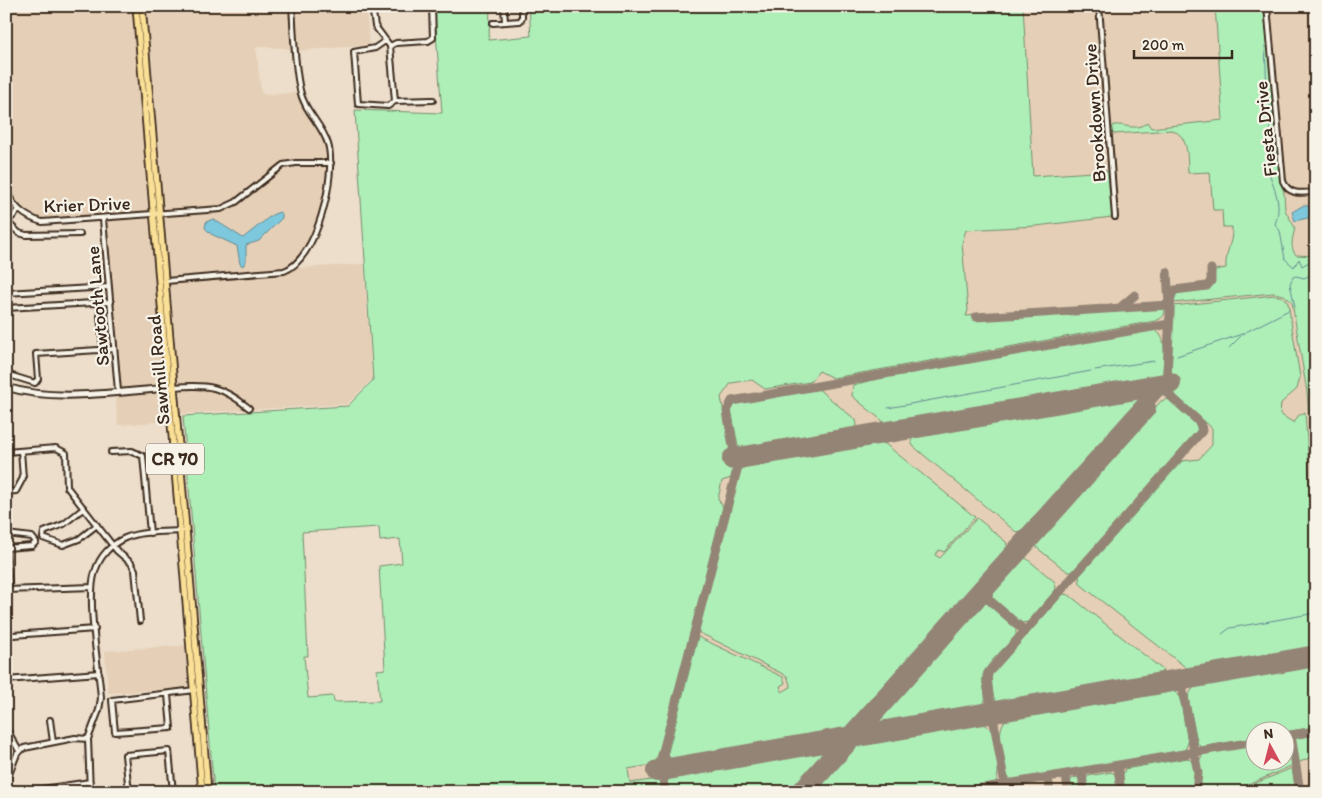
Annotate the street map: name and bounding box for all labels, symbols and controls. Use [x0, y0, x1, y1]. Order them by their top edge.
scale bar [1134, 28, 1232, 60]
text: 200 m [1142, 36, 1185, 54]
street label: Brookdown Drive [1078, 43, 1111, 183]
street label: Fiesta Drive [1249, 80, 1282, 178]
street label: Krier Drive [43, 191, 131, 218]
street label: Sawtooth Lane [81, 245, 114, 367]
street label: Sawmill Road [142, 314, 175, 426]
road number: CR 70 [146, 444, 204, 474]
north arrow [1244, 720, 1294, 770]
text: N [1263, 725, 1274, 743]

